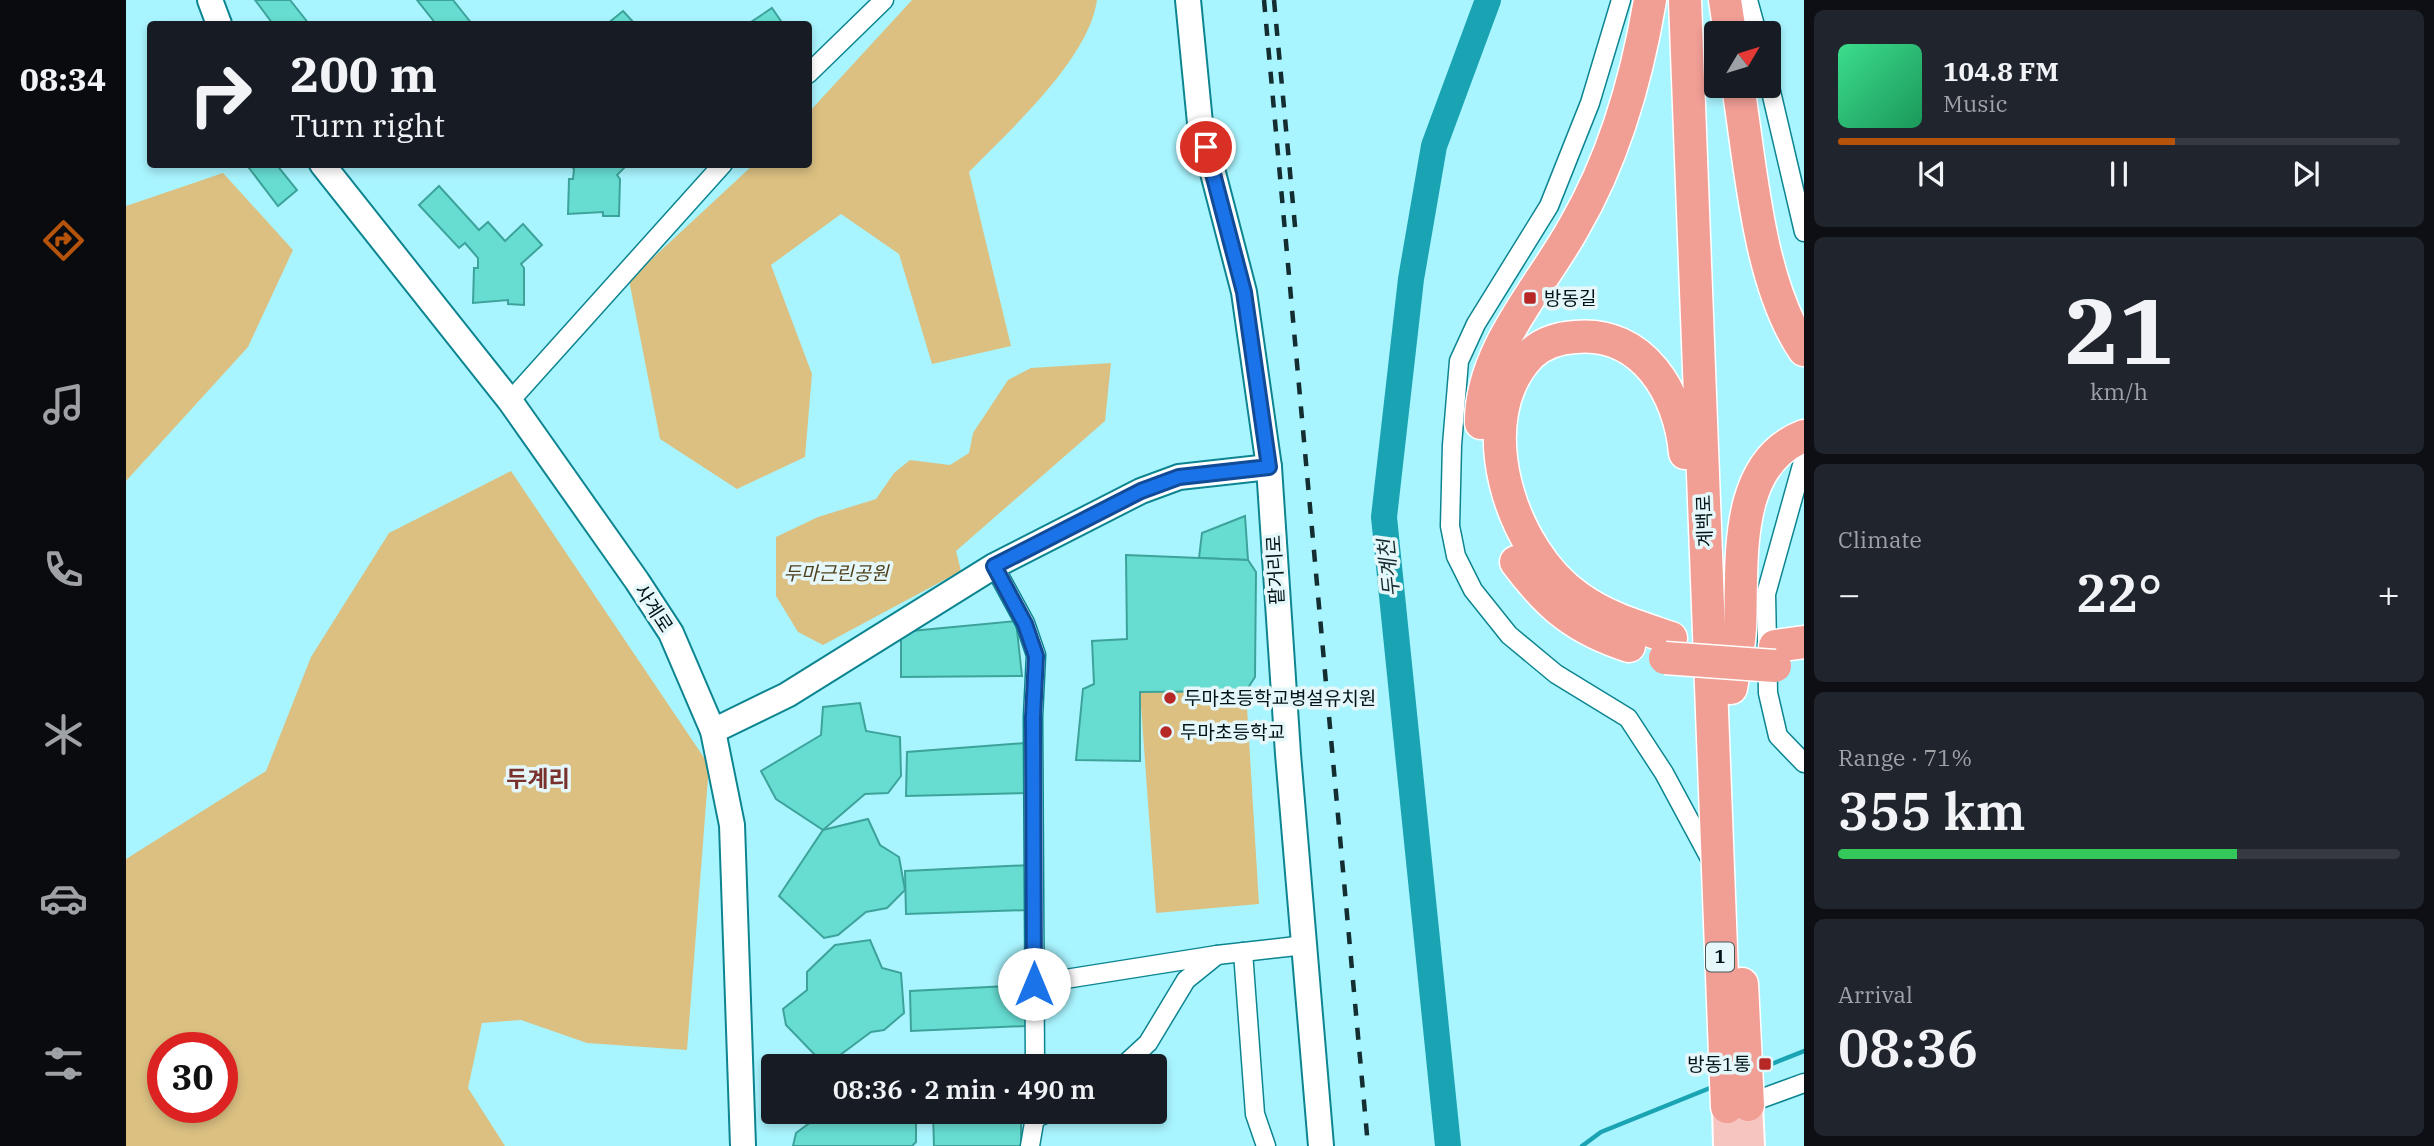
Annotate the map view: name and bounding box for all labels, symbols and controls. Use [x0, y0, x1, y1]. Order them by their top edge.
north arrow [1704, 21, 1782, 98]
map controls [1704, 21, 1781, 98]
text: 200 m [290, 42, 437, 105]
icon: right [175, 49, 266, 140]
text: 104.8 FM [1943, 54, 2059, 88]
text: 08:34 [20, 58, 106, 100]
text: Music [1943, 88, 2008, 118]
text: Turn right [290, 104, 445, 146]
pin [1176, 117, 1236, 177]
icon: arrive [1187, 128, 1225, 166]
icon: previous [1913, 155, 1951, 193]
icon: pause [2100, 155, 2138, 193]
icon: next [2287, 155, 2325, 193]
icon: directions [39, 216, 88, 265]
text: 21 [2064, 271, 2174, 389]
place label: 방동길 [1544, 286, 1596, 310]
marker: 방동길 [1522, 290, 1538, 306]
text: km/h [2090, 376, 2148, 406]
icon: music [39, 380, 88, 429]
street label: 계백로 [1691, 494, 1717, 548]
text: Climate [1838, 524, 1922, 554]
street label: 팥거리로 [1261, 534, 1289, 606]
water label: 두계천 [1371, 535, 1405, 598]
icon: phone [39, 545, 88, 594]
text: 22° [2076, 559, 2162, 626]
park label: 두마근린공원 [784, 561, 890, 585]
text: − [1838, 569, 1861, 618]
text: + [2377, 569, 2400, 618]
street label: 사계로 [630, 579, 678, 637]
place label: 두마초등학교병설유치원 [1184, 686, 1376, 710]
marker: 두마초등학교병설유치원 [1162, 690, 1178, 706]
icon: climate [39, 710, 88, 759]
place label: 두마초등학교 [1180, 720, 1285, 744]
marker: 두마초등학교 [1158, 724, 1174, 740]
text: Range · 71% [1838, 742, 1972, 772]
district label: 두계리 [506, 763, 570, 793]
text: 355 km [1838, 777, 2026, 844]
icon: car [39, 874, 88, 923]
road number: 1 [1706, 942, 1734, 972]
position arrow [997, 947, 1071, 1021]
text: Arrival [1838, 979, 1913, 1009]
text: 08:36 [1838, 1014, 1978, 1081]
speed limit sign: 30 [147, 1032, 238, 1123]
icon: filters [39, 1039, 88, 1088]
place label: 방동1통 [1687, 1052, 1751, 1076]
marker: 방동1통 [1757, 1056, 1773, 1072]
text: 08:36 · 2 min · 490 m [833, 1072, 1095, 1106]

